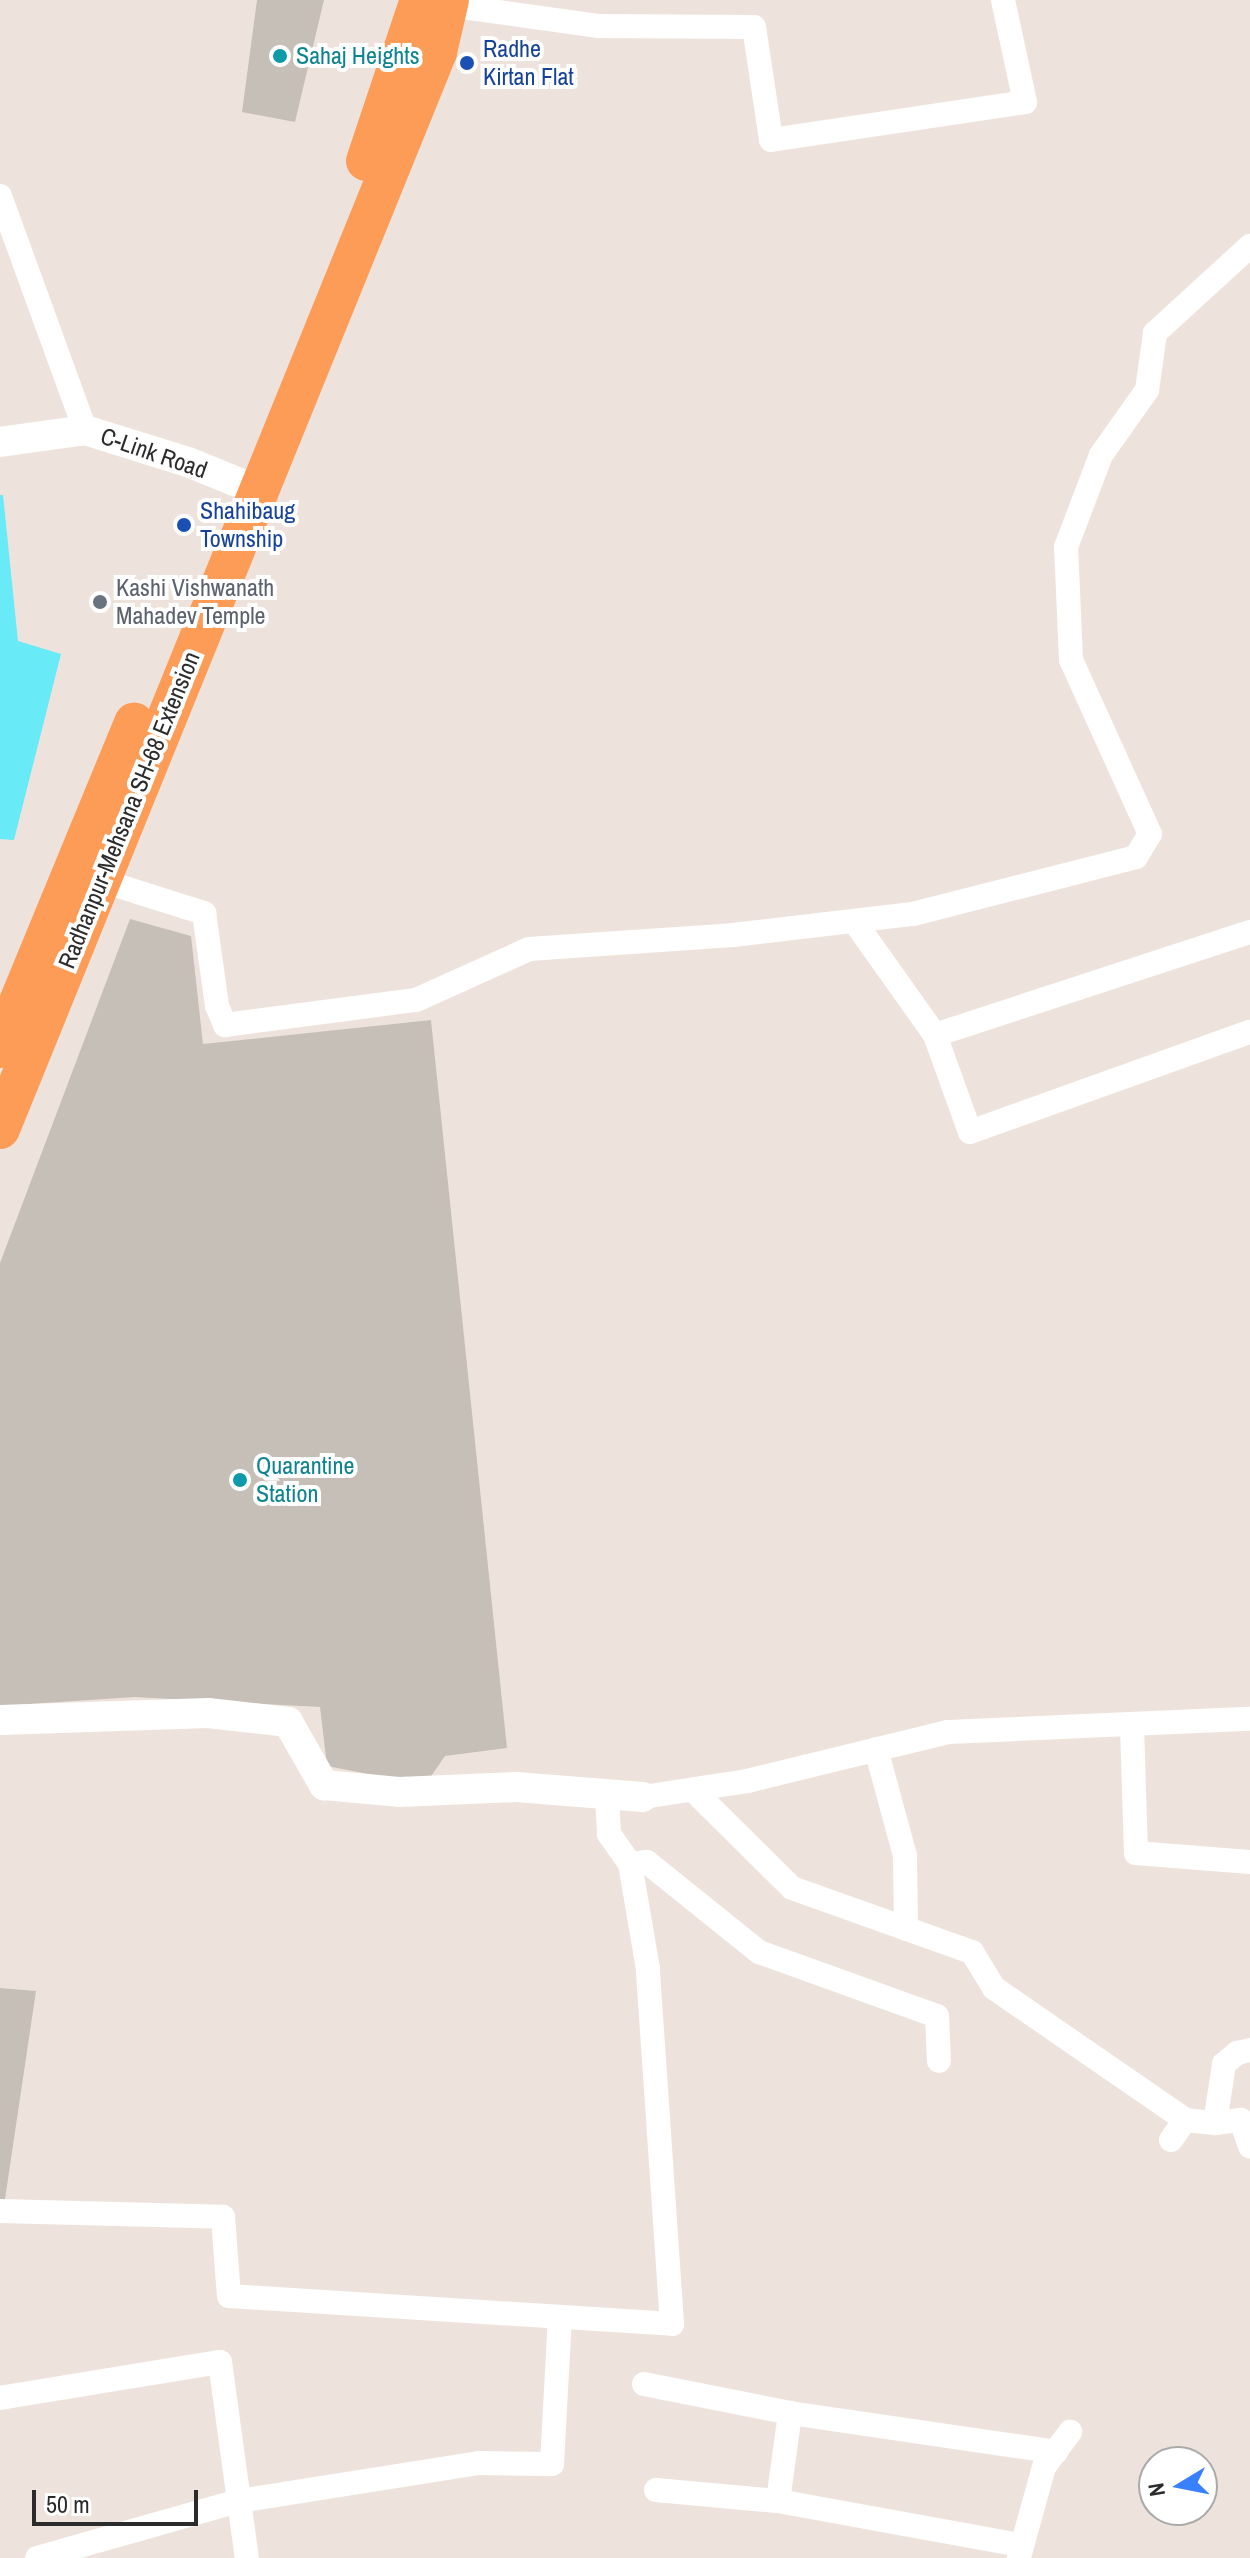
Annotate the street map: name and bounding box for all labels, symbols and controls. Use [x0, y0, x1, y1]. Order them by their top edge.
place label: Radhe Kirtan Flat [483, 35, 574, 91]
place label: Sahaj Heights [296, 42, 420, 70]
marker: Sahaj Heights [271, 47, 289, 65]
marker: Radhe Kirtan Flat [458, 54, 476, 72]
street label: C-Link Road [97, 421, 211, 485]
place label: Shahibaug Township [200, 497, 295, 553]
marker: Shahibaug Township [175, 516, 193, 534]
place label: Kashi Vishwanath Mahadev Temple [116, 574, 274, 630]
marker: Kashi Vishwanath Mahadev Temple [91, 593, 109, 611]
street label: Radhanpur-Mehsana SH-68 Extension [52, 647, 206, 973]
place label: Quarantine Station [256, 1452, 354, 1508]
marker: Quarantine Station [231, 1471, 249, 1489]
north arrow [1138, 2446, 1218, 2526]
scale bar [36, 2474, 202, 2524]
text: N [1140, 2481, 1172, 2499]
text: 50 m [46, 2488, 90, 2520]

